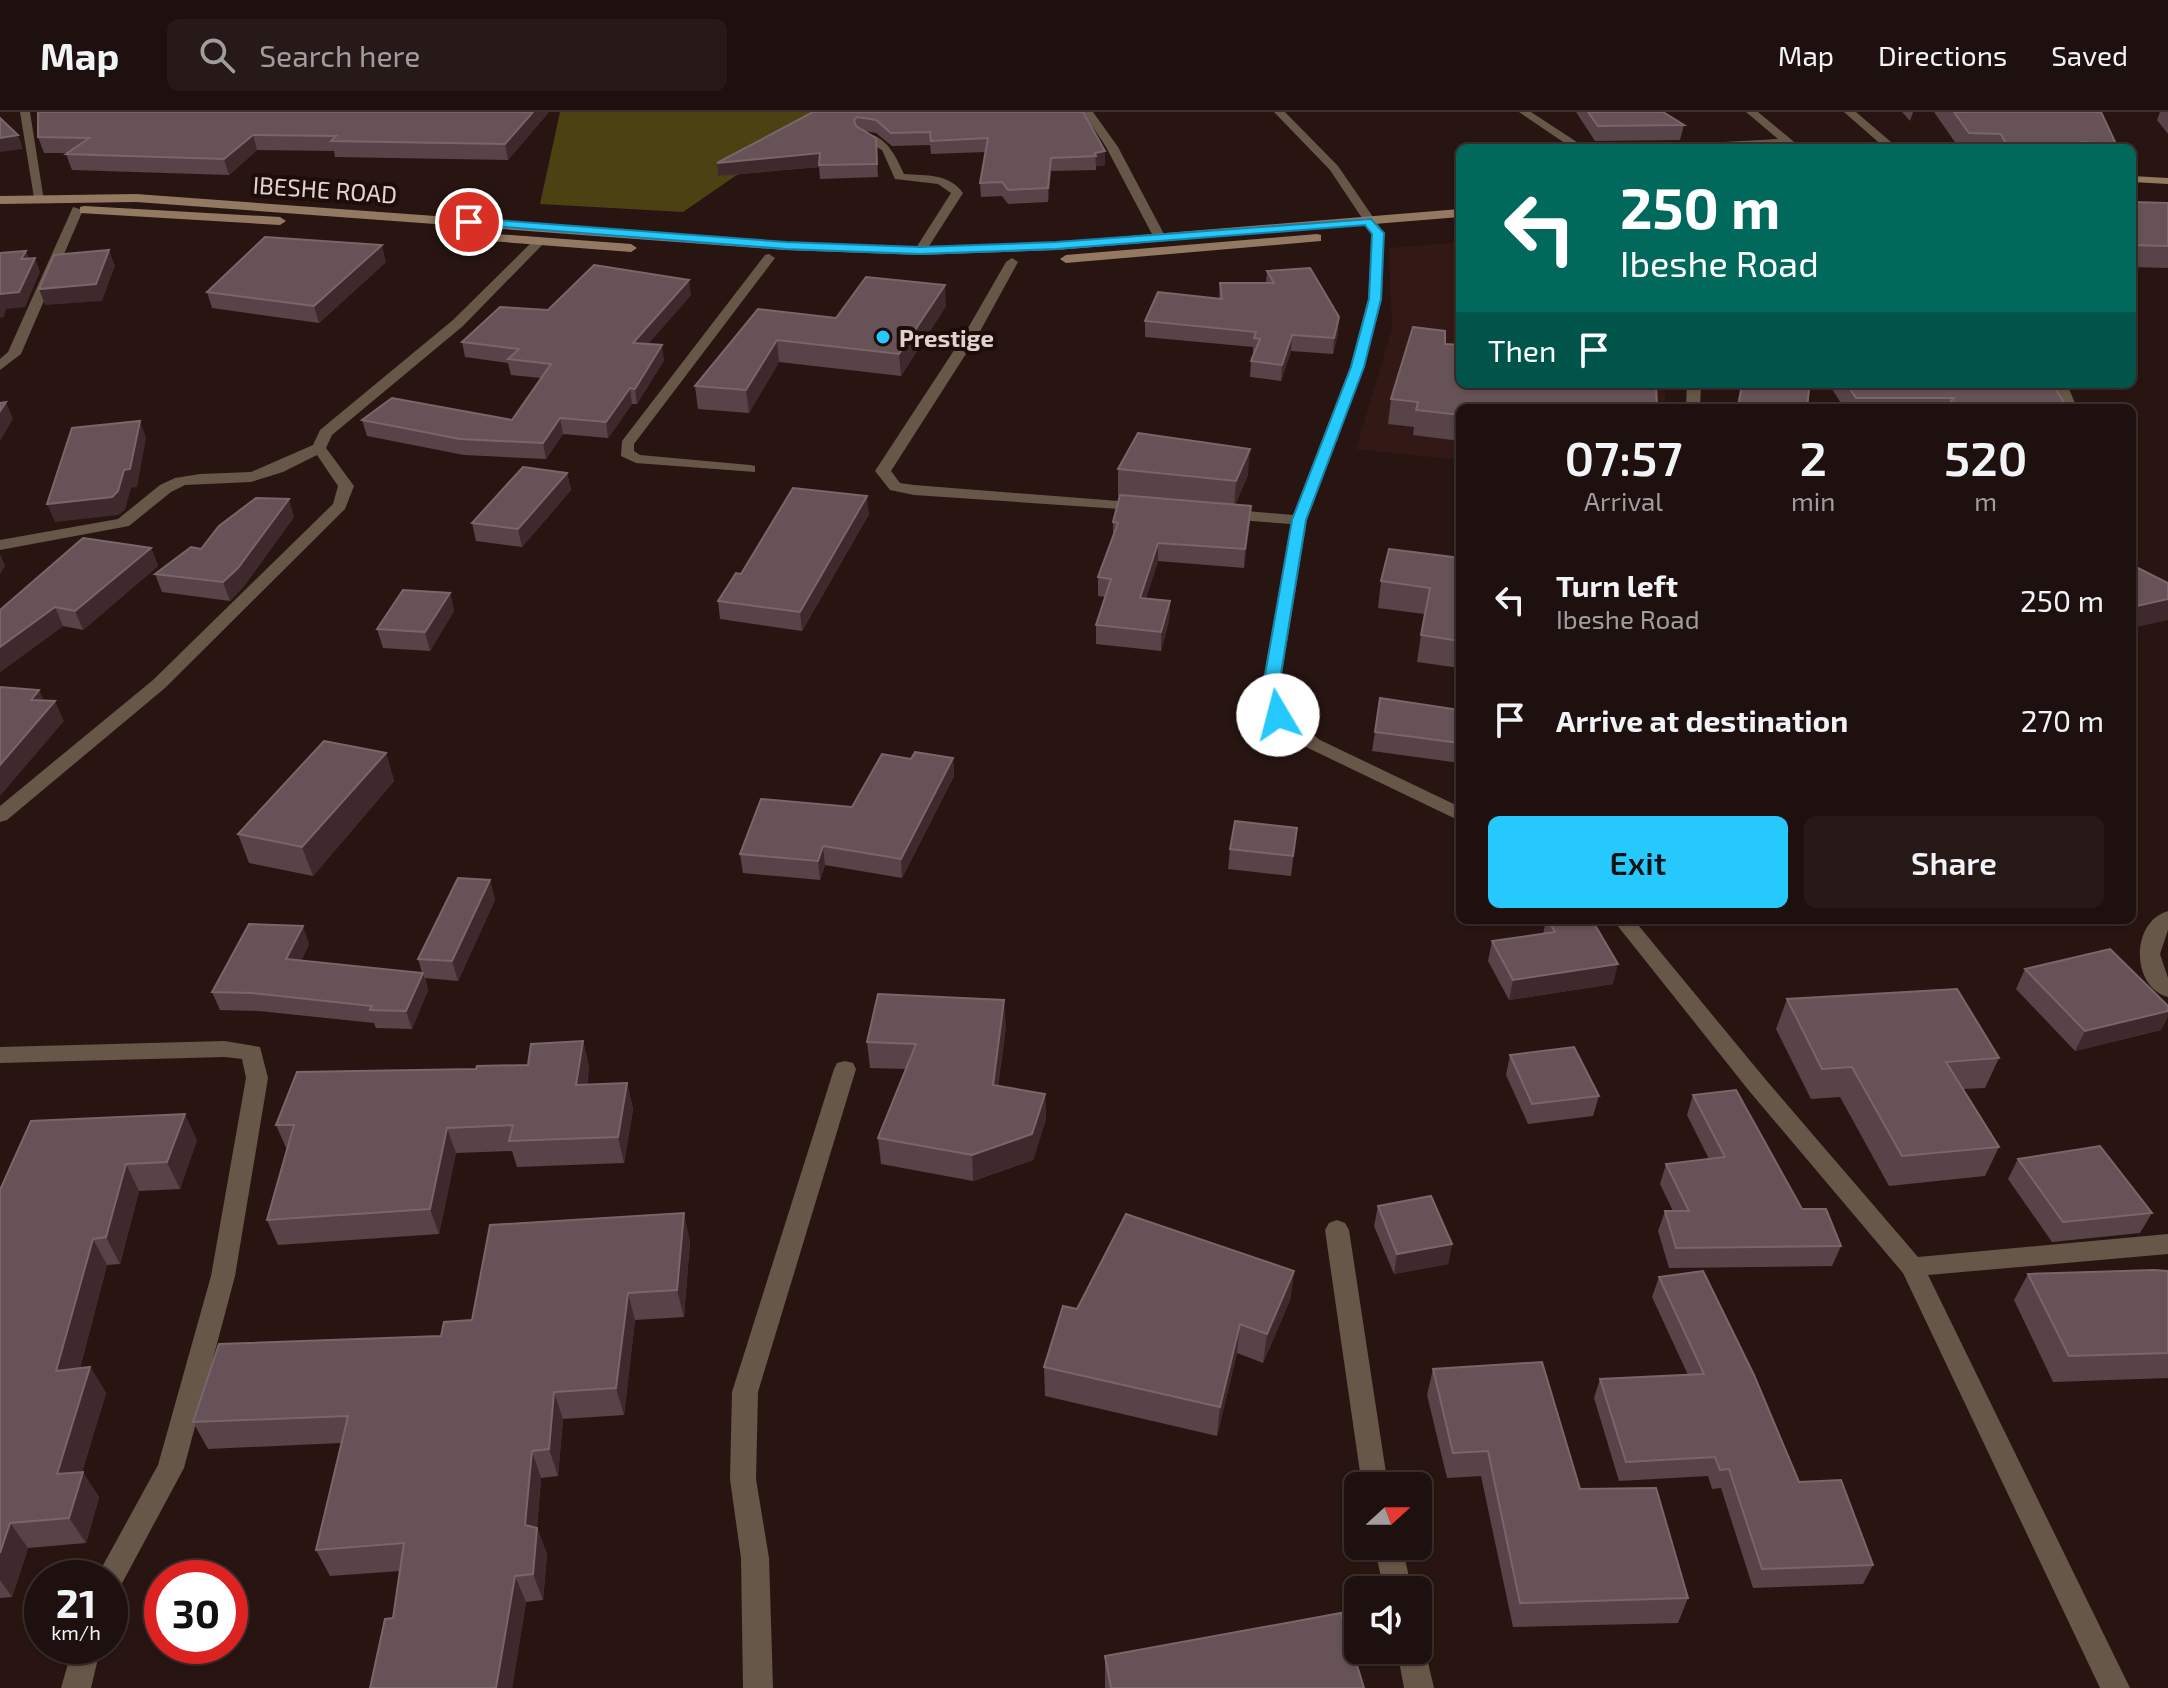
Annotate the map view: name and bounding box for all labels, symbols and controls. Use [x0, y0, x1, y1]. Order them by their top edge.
search box [167, 19, 727, 91]
text: Map [40, 32, 119, 78]
icon: search [195, 33, 239, 77]
text: Search here [259, 37, 420, 73]
text: Map [1778, 38, 1834, 72]
text: Directions [1878, 38, 2007, 72]
text: Saved [2051, 38, 2128, 72]
street label: IBESHE ROAD [252, 169, 398, 209]
text: 250 m [1620, 173, 1780, 240]
icon: left [1488, 176, 1592, 280]
pin [435, 188, 503, 256]
icon: arrive [447, 200, 491, 244]
text: Ibeshe Road [1620, 241, 1819, 284]
place label: Prestige [899, 323, 994, 352]
marker: Prestige [874, 328, 892, 346]
icon: arrive [1572, 328, 1616, 372]
text: Then [1488, 332, 1556, 368]
text: 07:57 [1565, 428, 1682, 486]
text: 2 [1799, 428, 1827, 486]
text: 520 [1944, 428, 2027, 486]
text: Arrival [1584, 485, 1663, 516]
text: min [1791, 485, 1835, 516]
text: m [1974, 485, 1997, 516]
text: Turn left [1556, 567, 1678, 603]
icon: left [1488, 578, 1532, 622]
text: 250 m [2020, 582, 2104, 618]
text: Ibeshe Road [1556, 603, 1700, 634]
position arrow [1236, 673, 1320, 757]
icon: arrive [1488, 698, 1532, 742]
text: Arrive at destination [1556, 702, 1848, 738]
text: 270 m [2021, 702, 2104, 738]
button: Exit [1488, 816, 1788, 908]
button: Share [1804, 816, 2104, 908]
north arrow [1344, 1472, 1432, 1560]
map controls [1344, 1472, 1432, 1664]
speed limit sign: 30 [144, 1560, 248, 1664]
button: sound [1344, 1576, 1432, 1664]
text: 21 [56, 1578, 96, 1626]
text: km/h [51, 1620, 101, 1644]

